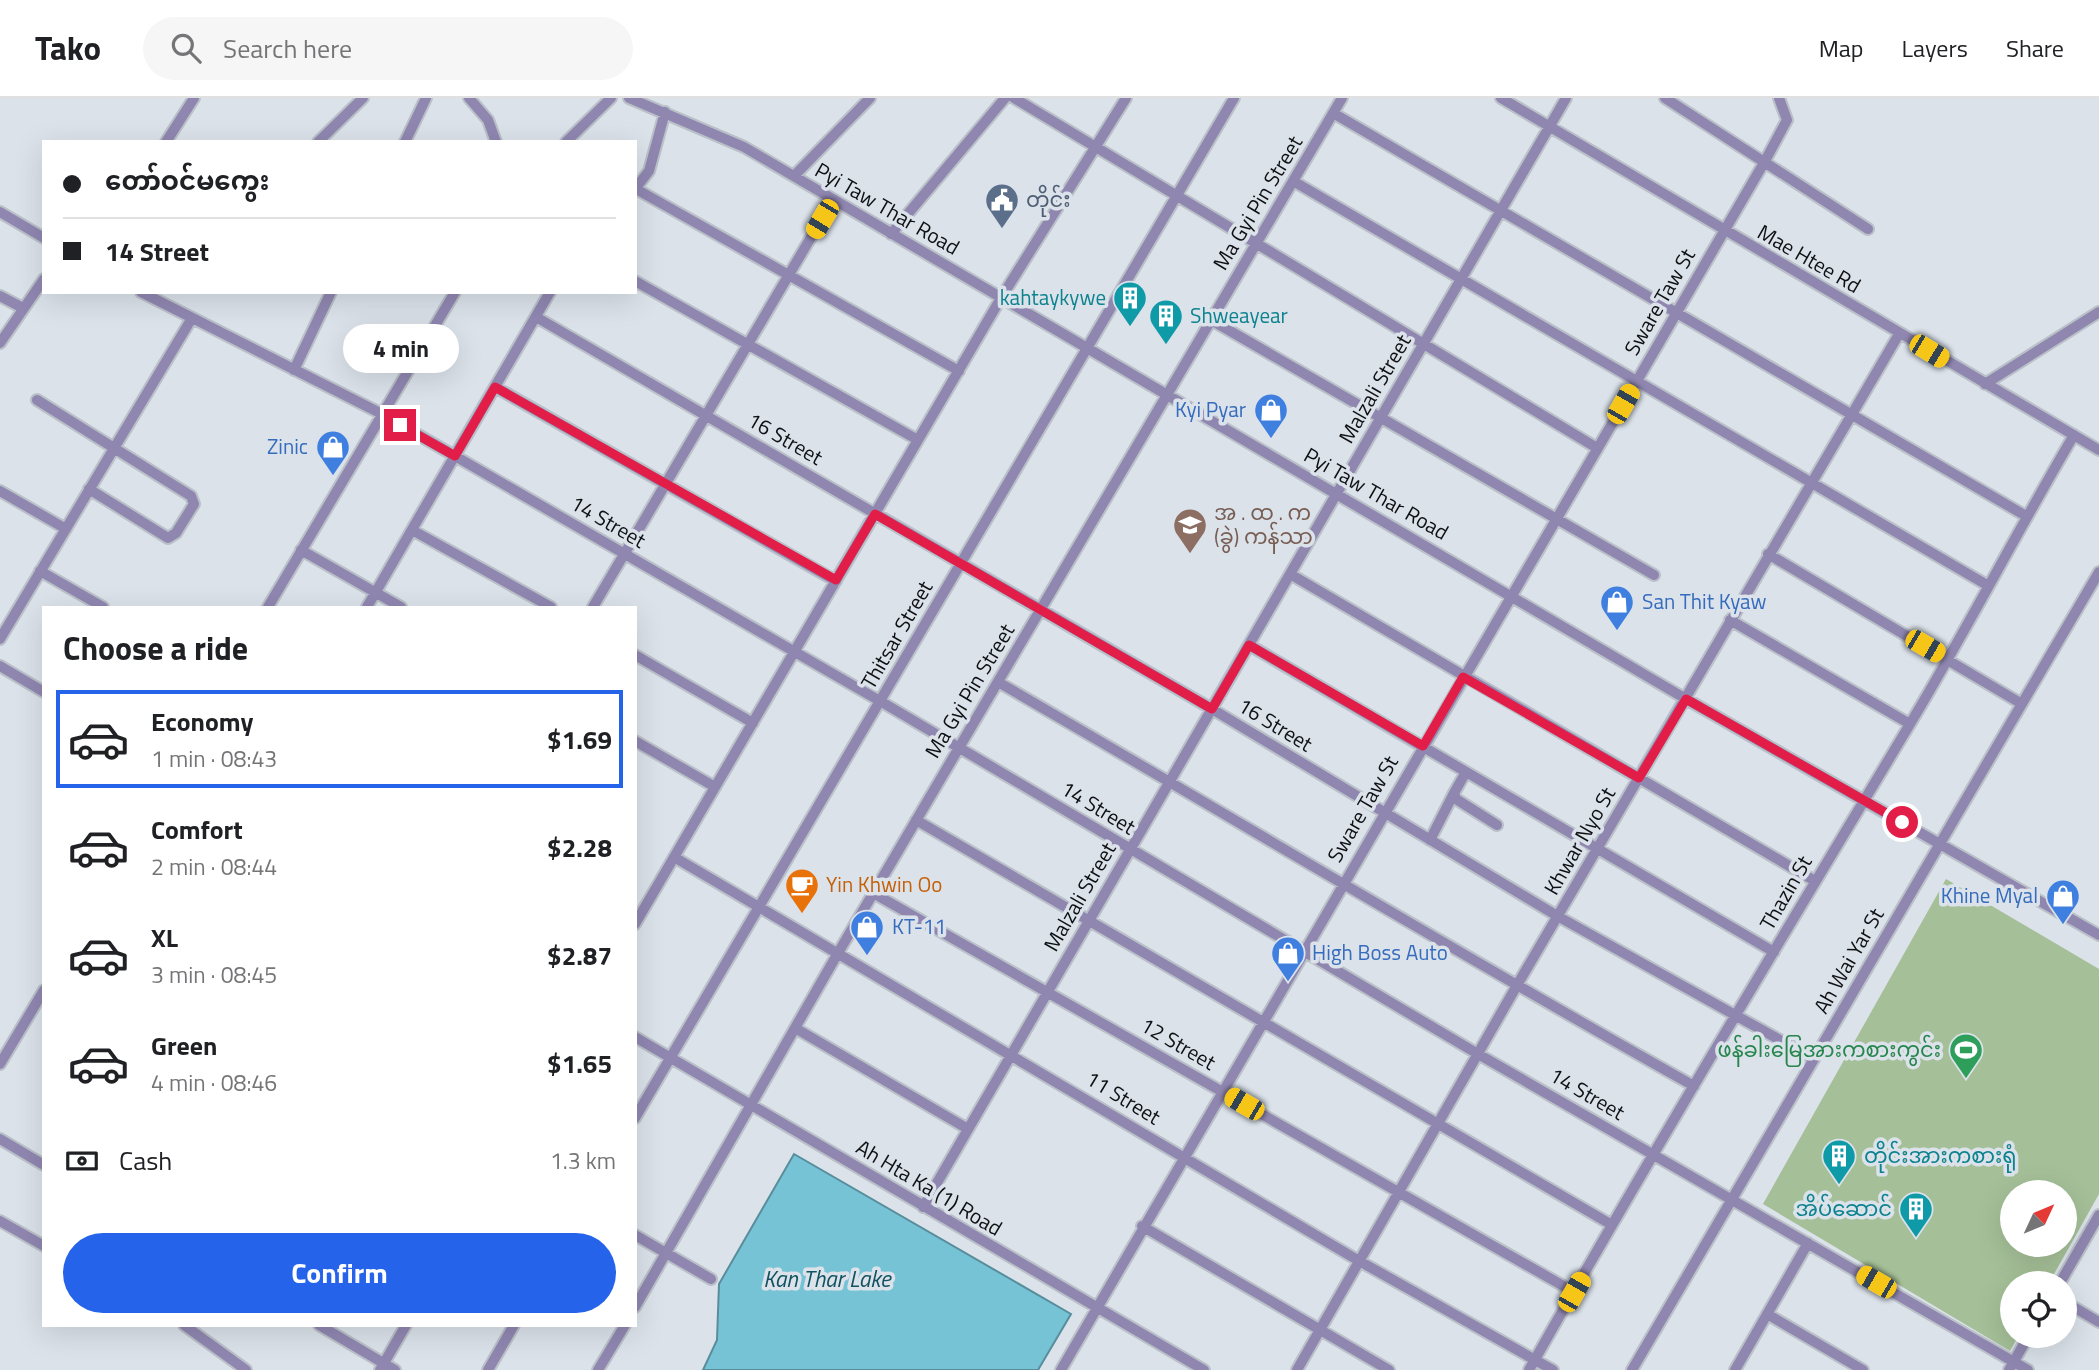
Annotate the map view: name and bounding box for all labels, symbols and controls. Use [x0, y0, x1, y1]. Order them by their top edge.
search box [143, 17, 633, 80]
text: Tako [35, 23, 101, 73]
icon: search [167, 29, 205, 67]
text: Search here [223, 29, 352, 68]
text: Map [1819, 30, 1864, 66]
text: Layers [1902, 30, 1968, 66]
text: Share [2006, 30, 2064, 66]
street label: Ma Gyi Pin Street [1204, 129, 1310, 276]
street label: Pyi Taw Thar Road [809, 154, 966, 263]
text: တော်ဝင်မကွေး [105, 161, 270, 200]
public building icon: တိုင်း [983, 181, 1021, 230]
place label: တိုင်း [1026, 183, 1071, 217]
car [803, 196, 842, 242]
street label: Mae Htee Rd [1752, 216, 1867, 301]
text: 14 Street [105, 232, 209, 271]
street label: Sware Taw St [1616, 242, 1703, 361]
building icon: kahtaykywe [1111, 279, 1149, 328]
place label: kahtaykywe [1000, 281, 1106, 313]
building icon: Shweayear [1147, 297, 1185, 346]
place label: Shweayear [1190, 299, 1288, 331]
callout: 4 min [342, 324, 458, 372]
street label: Malzali Street [1330, 327, 1419, 449]
text: 4 min [373, 331, 429, 366]
car [1906, 331, 1953, 371]
car [1604, 381, 1643, 427]
shop icon: Kyi Pyar [1252, 391, 1290, 440]
place label: Kyi Pyar [1175, 393, 1246, 425]
street label: 16 Street [742, 404, 830, 473]
route end [384, 409, 416, 441]
shop icon: Zinic [314, 428, 352, 477]
place label: Zinic [267, 430, 308, 462]
street label: Pyi Taw Thar Road [1298, 439, 1455, 548]
street label: 14 Street [565, 487, 653, 556]
place label: အ . ထ . က (ခွဲ) ကန်သာ [1214, 496, 1313, 554]
school or university icon: အ . ထ . က (ခွဲ) ကန်သာ [1171, 506, 1209, 555]
street label: Thitsar Street [852, 574, 940, 695]
shop icon: San Thit Kyaw [1598, 583, 1636, 632]
place label: San Thit Kyaw [1642, 585, 1767, 617]
street label: Ma Gyi Pin Street [916, 617, 1022, 764]
text: Choose a ride [63, 624, 248, 672]
car [1902, 626, 1949, 666]
street label: 16 Street [1232, 689, 1320, 759]
text: Economy [151, 702, 253, 741]
icon: car [67, 708, 130, 771]
text: $1.69 [547, 720, 612, 759]
text: 1 min · 08:43 [151, 741, 277, 776]
street label: Sware Taw St [1319, 749, 1406, 868]
street label: 14 Street [1055, 772, 1143, 842]
street label: Khwar Nyo St [1535, 780, 1623, 900]
route start [1886, 806, 1918, 838]
text: Comfort [151, 810, 243, 849]
icon: car [67, 816, 130, 879]
text: $2.28 [547, 828, 612, 867]
street label: Malzali Street [1035, 835, 1124, 957]
text: 2 min · 08:44 [151, 849, 277, 884]
street label: Thazin St [1751, 849, 1820, 936]
cafe icon: Yin Khwin Oo [783, 866, 821, 915]
place label: Yin Khwin Oo [826, 868, 942, 900]
shop icon: Khine Myal [2044, 877, 2082, 926]
place label: Khine Myal [1941, 879, 2038, 911]
street label: Ah Wai Yar St [1805, 901, 1892, 1019]
shop icon: KT-11 [848, 908, 886, 957]
place label: KT-11 [892, 910, 946, 942]
text: XL [151, 918, 178, 957]
icon: car [67, 924, 130, 987]
shop icon: High Boss Auto [1269, 934, 1307, 983]
text: $2.87 [547, 936, 612, 975]
place label: High Boss Auto [1312, 936, 1448, 968]
text: 3 min · 08:45 [151, 957, 277, 992]
street label: 12 Street [1135, 1009, 1223, 1078]
text: Green [151, 1026, 217, 1065]
sports icon: ဖန်ခါးမြေအားကစားကွင်း [1947, 1031, 1985, 1080]
icon: car [67, 1032, 130, 1095]
place label: ဖန်ခါးမြေအားကစားကွင်း [1717, 1033, 1941, 1067]
text: $1.65 [547, 1044, 612, 1083]
street label: 14 Street [1544, 1059, 1632, 1128]
street label: 11 Street [1080, 1062, 1168, 1132]
text: 4 min · 08:46 [151, 1065, 277, 1100]
car [1221, 1084, 1268, 1124]
street label: Ah Hta Ka (1) Road [851, 1131, 1009, 1243]
building icon: တိုင်းအားကစားရုံ [1820, 1137, 1858, 1186]
place label: တိုင်းအားကစားရုံ [1864, 1139, 2017, 1173]
text: Cash [119, 1141, 172, 1180]
icon: cash [63, 1142, 101, 1180]
text: 1.3 km [550, 1143, 616, 1178]
north arrow [2000, 1180, 2077, 1256]
map controls [2000, 1180, 2077, 1348]
building icon: အိပ်ဆောင် [1897, 1190, 1935, 1239]
place label: အိပ်ဆောင် [1796, 1192, 1892, 1224]
button: Confirm [63, 1233, 616, 1313]
water label: Kan Thar Lake [763, 1261, 892, 1296]
car [1853, 1262, 1900, 1302]
car [1555, 1269, 1594, 1315]
button: locate [2000, 1271, 2077, 1348]

